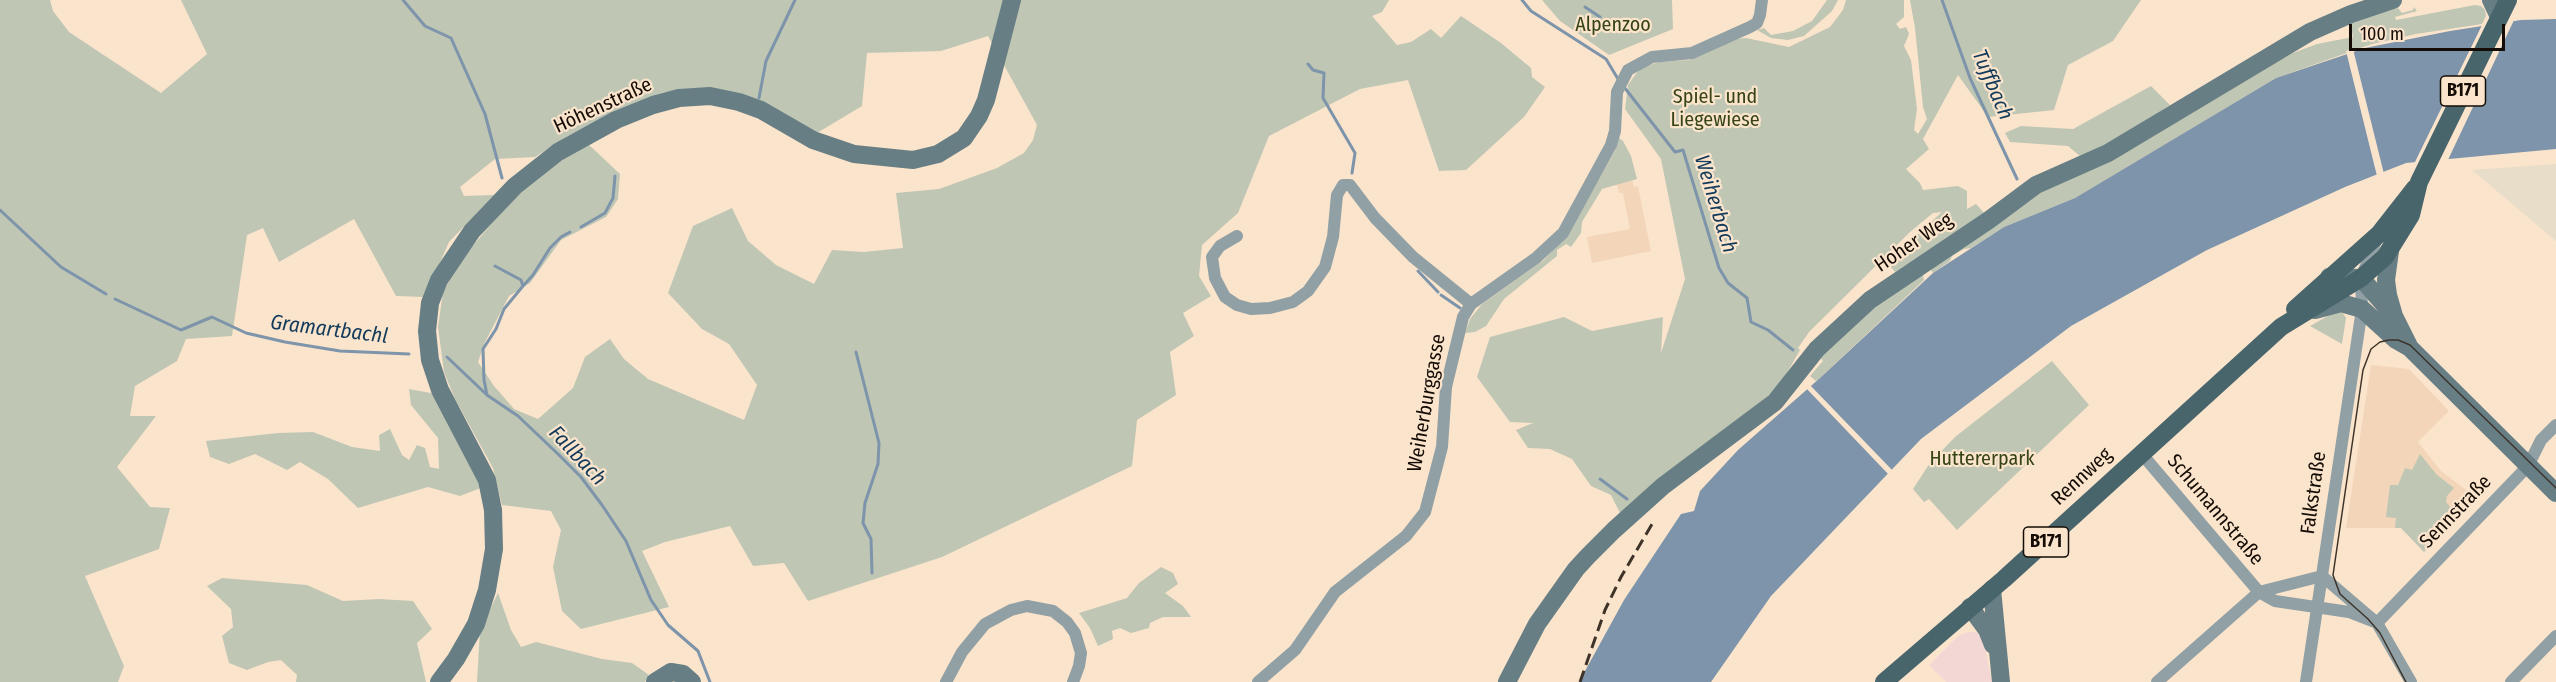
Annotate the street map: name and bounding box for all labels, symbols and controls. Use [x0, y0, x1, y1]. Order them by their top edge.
scale bar [2352, 12, 2508, 50]
park label: Alpenzoo [1575, 13, 1651, 37]
text: 100 m [2360, 23, 2404, 45]
water label: Tuffbach [1966, 46, 2018, 124]
street label: Höhenstraße [550, 73, 656, 139]
road number: B171 [2440, 76, 2486, 106]
park label: Spiel- und Liegewiese [1670, 85, 1760, 132]
water label: Weiherbach [1688, 152, 1742, 256]
street label: Hoher Weg [1870, 208, 1958, 278]
water label: Gramartbachl [269, 310, 389, 350]
street label: Weiherburggasse [1403, 332, 1451, 474]
water label: Fallbach [543, 421, 611, 491]
street label: Rennweg [2047, 443, 2117, 511]
park label: Huttererpark [1929, 447, 2035, 471]
street label: Schumannstraße [2162, 450, 2268, 570]
street label: Falkstraße [2296, 450, 2332, 536]
street label: Sennstraße [2415, 470, 2497, 554]
road number: B171 [2024, 527, 2068, 557]

